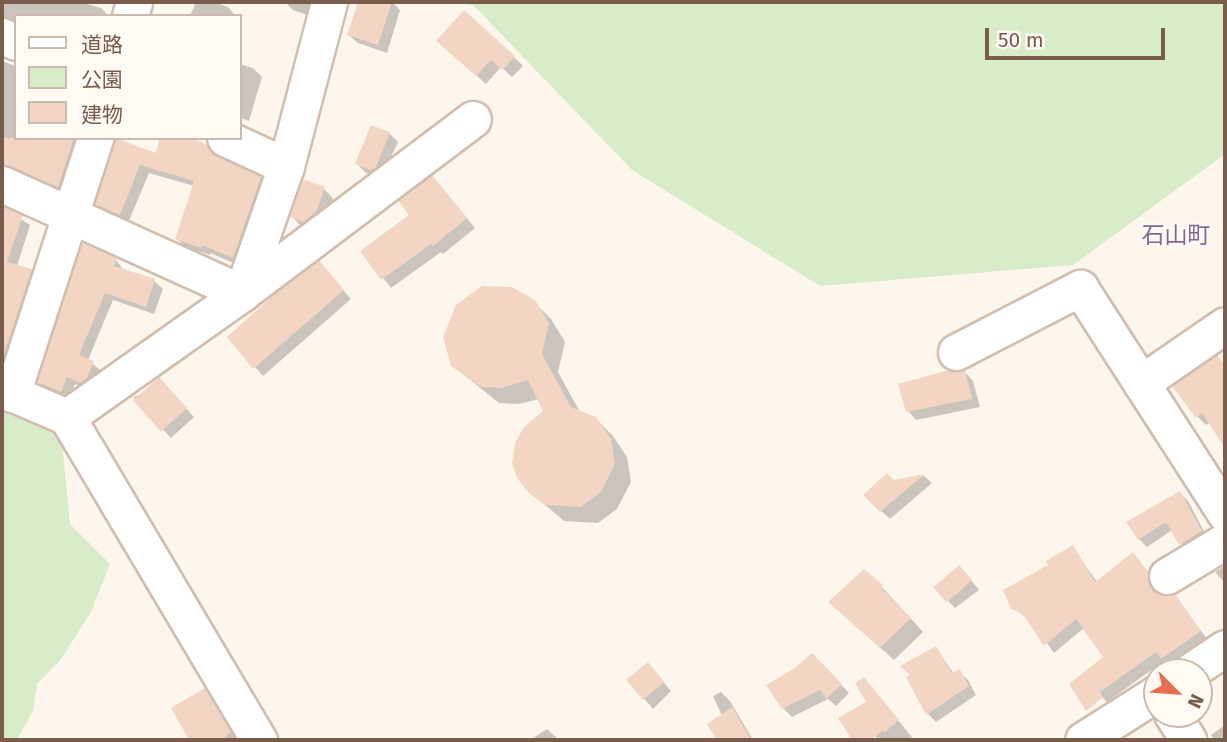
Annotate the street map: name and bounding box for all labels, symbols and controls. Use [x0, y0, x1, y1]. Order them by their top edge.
legend [14, 14, 242, 140]
scale bar [989, 14, 1169, 58]
text: 50 m [998, 27, 1044, 53]
text: 道路 [81, 32, 123, 58]
text: 公園 [81, 67, 123, 93]
text: 建物 [81, 102, 123, 128]
district label: 石山町 [1142, 221, 1210, 249]
north arrow [1143, 658, 1213, 728]
text: N [1183, 691, 1209, 712]

